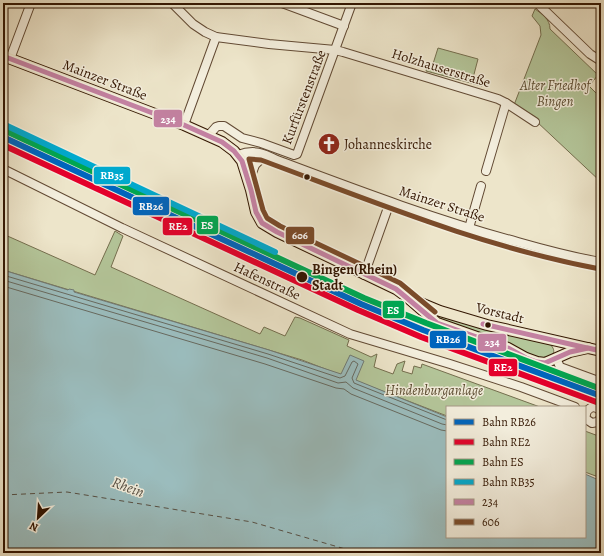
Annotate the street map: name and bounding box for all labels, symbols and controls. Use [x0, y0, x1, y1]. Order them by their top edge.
street label: Holzhauserstraße [389, 44, 493, 92]
street label: Kurfürstenstraße [277, 47, 331, 147]
street label: Mainzer Straße [60, 55, 150, 105]
park label: Alter Friedhof Bingen [519, 76, 593, 111]
line badge: 234 [153, 109, 183, 128]
text: 234 [160, 112, 176, 127]
church icon: Johanneskirche [316, 131, 342, 157]
place label: Johanneskirche [344, 135, 432, 154]
line badge: RB35 [93, 166, 131, 185]
text: RB35 [100, 168, 124, 183]
unlabelled marker [302, 172, 312, 182]
street label: Mainzer Straße [397, 181, 487, 227]
line badge: RB26 [132, 196, 170, 216]
text: RB26 [139, 199, 163, 214]
line badge: ES [196, 215, 219, 235]
line badge: RE2 [162, 217, 193, 236]
text: ES [201, 218, 213, 233]
text: RE2 [169, 219, 188, 234]
line badge: 606 [285, 226, 315, 245]
text: 606 [292, 228, 308, 243]
street label: Hafenstraße [231, 257, 303, 305]
place label: Bingen(Rhein) Stadt [312, 260, 397, 295]
marker: Bingen(Rhein) Stadt [295, 270, 309, 284]
street label: Vorstadt [473, 298, 526, 328]
line badge: ES [382, 300, 405, 319]
text: ES [387, 303, 399, 318]
unlabelled marker [483, 320, 493, 330]
line badge: RB26 [429, 330, 467, 349]
text: RB26 [436, 332, 460, 347]
line badge: 234 [477, 333, 507, 352]
text: 234 [484, 335, 500, 350]
line badge: RE2 [488, 358, 518, 377]
text: RE2 [494, 360, 513, 375]
park label: Hindenburganlage [385, 381, 483, 400]
legend [446, 406, 586, 538]
text: Bahn RB26 [482, 414, 536, 430]
text: Bahn RE2 [482, 434, 531, 450]
text: Bahn ES [482, 454, 524, 470]
water label: Rhein [109, 472, 147, 502]
text: Bahn RB35 [482, 474, 535, 490]
text: 234 [482, 494, 499, 510]
north arrow [18, 498, 58, 538]
text: 606 [482, 514, 500, 530]
text: N [27, 518, 41, 535]

